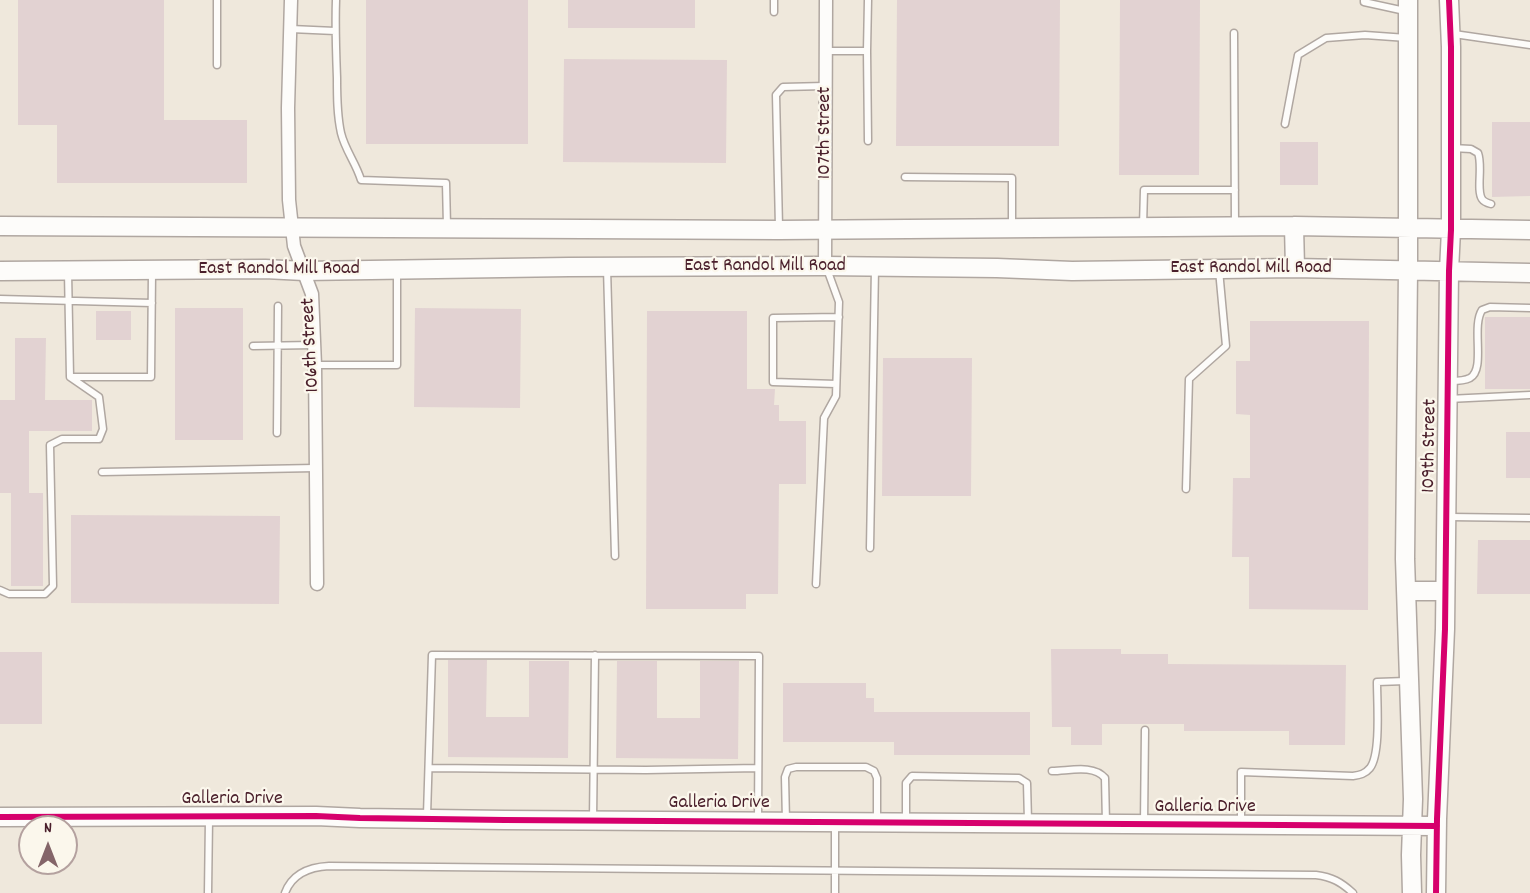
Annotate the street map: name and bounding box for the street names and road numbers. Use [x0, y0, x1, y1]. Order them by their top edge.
street label: 107th Street [814, 87, 838, 179]
street label: East Randol Mill Road [684, 255, 846, 279]
street label: East Randol Mill Road [1170, 257, 1332, 281]
street label: East Randol Mill Road [198, 258, 360, 282]
street label: 106th Street [298, 297, 326, 393]
street label: 109th Street [1418, 399, 1444, 493]
street label: Galleria Drive [181, 788, 283, 812]
street label: Galleria Drive [668, 792, 770, 816]
street label: Galleria Drive [1154, 796, 1256, 820]

